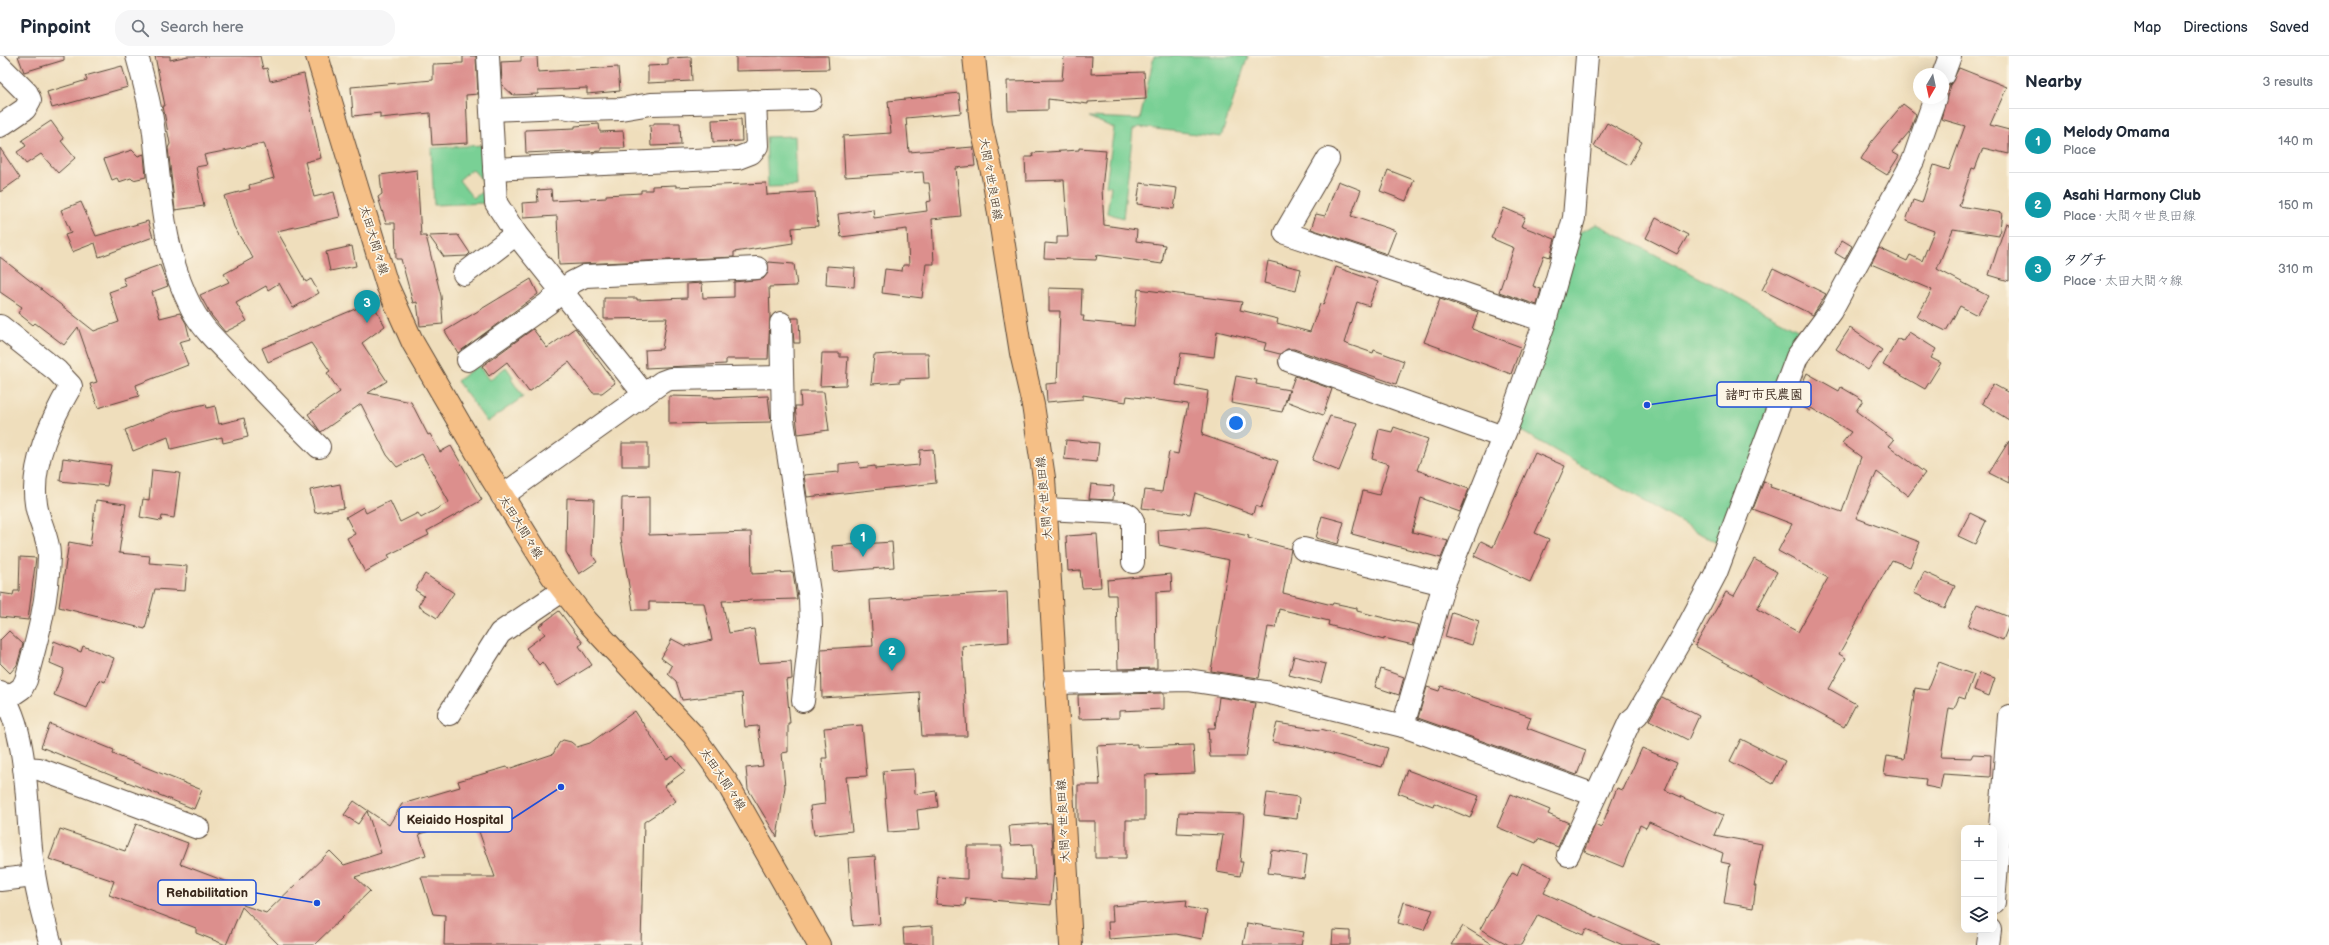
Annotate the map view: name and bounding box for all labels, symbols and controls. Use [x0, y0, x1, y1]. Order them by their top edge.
search box [115, 10, 395, 46]
text: Pinpoint [20, 16, 91, 39]
icon: search [129, 17, 151, 39]
text: Search here [161, 18, 244, 37]
text: Map [2133, 19, 2161, 36]
text: Directions [2183, 19, 2248, 36]
text: Saved [2270, 19, 2309, 36]
north arrow [1913, 68, 1949, 104]
text: Nearby [2025, 72, 2082, 92]
text: 3 results [2262, 74, 2313, 90]
text: Melody Omama [2063, 123, 2170, 142]
text: 1 [2035, 133, 2041, 149]
text: 140 m [2278, 133, 2313, 149]
street label: 大間々世良田線 [976, 136, 1005, 222]
text: Place [2063, 142, 2096, 158]
text: Asahi Harmony Club [2063, 186, 2201, 205]
text: 2 [2034, 197, 2042, 213]
text: 150 m [2279, 197, 2313, 213]
street label: 太田大間々線 [356, 204, 391, 277]
text: Place · 大間々世良田線 [2063, 208, 2195, 224]
text: タグチ [2063, 251, 2107, 270]
text: 3 [2034, 261, 2042, 277]
text: 310 m [2278, 261, 2313, 277]
text: Place · 太田大間々線 [2063, 273, 2182, 289]
pin: 3 [354, 290, 380, 323]
callout: 諸町市民農園 [1717, 382, 1811, 407]
text: 諸町市民農園 [1725, 387, 1803, 403]
your location [1226, 413, 1246, 433]
street label: 大間々世良田線 [1033, 455, 1056, 540]
street label: 太田大間々線 [495, 493, 546, 562]
pin: 1 [850, 524, 876, 557]
pin: 2 [879, 638, 905, 671]
street label: 太田大間々線 [696, 745, 749, 813]
street label: 大間々世良田線 [1054, 779, 1073, 863]
callout: Keiaido Hospital [399, 807, 512, 832]
text: Keiaido Hospital [406, 812, 504, 828]
map controls [1961, 825, 1997, 933]
button: + [1961, 825, 1997, 861]
button: − [1961, 861, 1997, 897]
callout: Rehabilitation [158, 880, 256, 905]
text: Rehabilitation [166, 885, 248, 901]
button: layers [1961, 897, 1997, 933]

